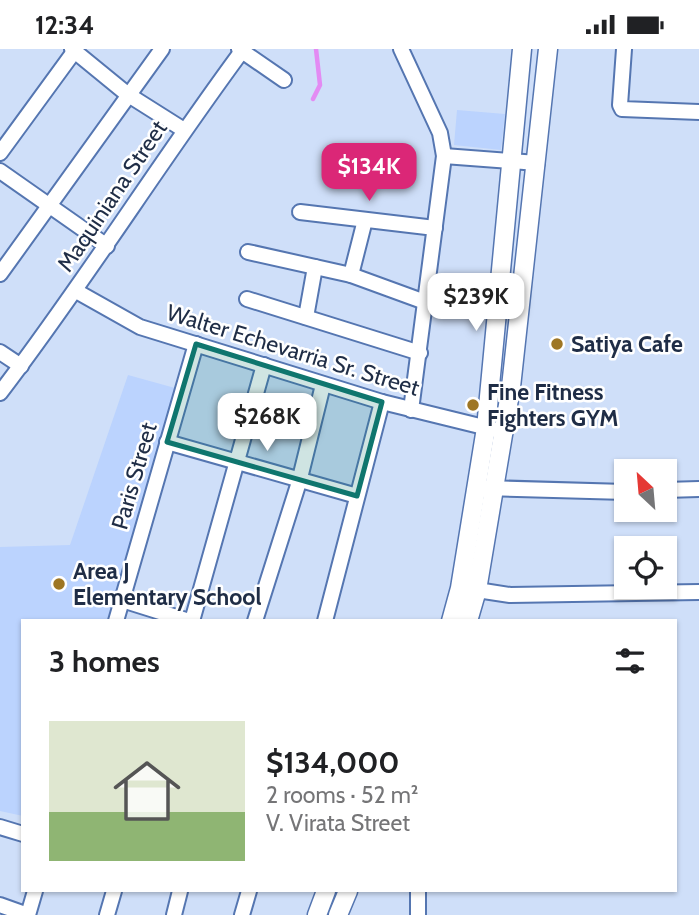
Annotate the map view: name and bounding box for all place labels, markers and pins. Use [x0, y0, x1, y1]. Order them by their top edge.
pin: $134K [320, 143, 418, 203]
pin: $239K [427, 273, 525, 333]
place label: Satiya Cafe [571, 330, 683, 358]
marker: Satiya Cafe [549, 336, 565, 352]
place label: Fine Fitness Fighters GYM [487, 378, 619, 432]
pin: $268K [218, 393, 316, 453]
marker: Fine Fitness Fighters GYM [465, 397, 481, 413]
place label: Area J Elementary School [73, 557, 261, 611]
marker: Area J Elementary School [51, 576, 67, 592]

